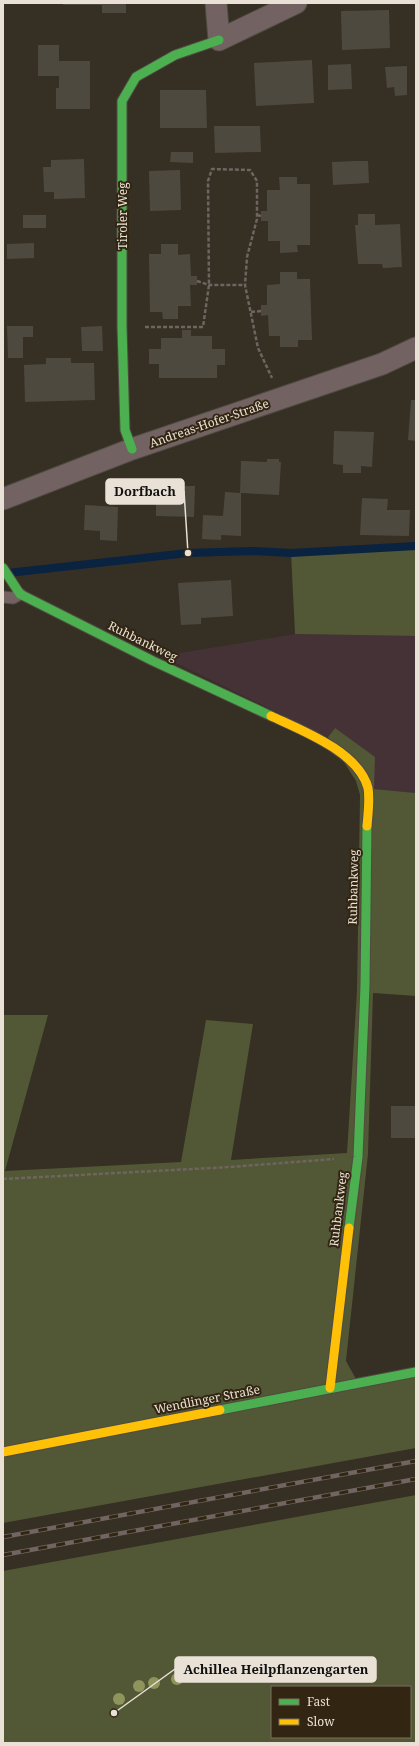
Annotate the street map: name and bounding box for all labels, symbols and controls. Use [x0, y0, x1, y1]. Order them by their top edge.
street label: Tiroler Weg [114, 182, 131, 250]
street label: Andreas-Hofer-Straße [147, 395, 271, 451]
callout: Dorfbach [106, 479, 184, 504]
text: Dorfbach [114, 482, 176, 500]
street label: Ruhbankweg [105, 617, 181, 665]
street label: Ruhbankweg [344, 849, 362, 925]
street label: Ruhbankweg [325, 1170, 351, 1247]
street label: Wendlinger Straße [153, 1380, 261, 1418]
callout: Achillea Heilpflanzengarten [175, 1657, 376, 1682]
text: Achillea Heilpflanzengarten [183, 1660, 369, 1678]
legend [271, 1686, 411, 1738]
text: Fast [307, 1693, 330, 1710]
text: Slow [307, 1713, 335, 1730]

